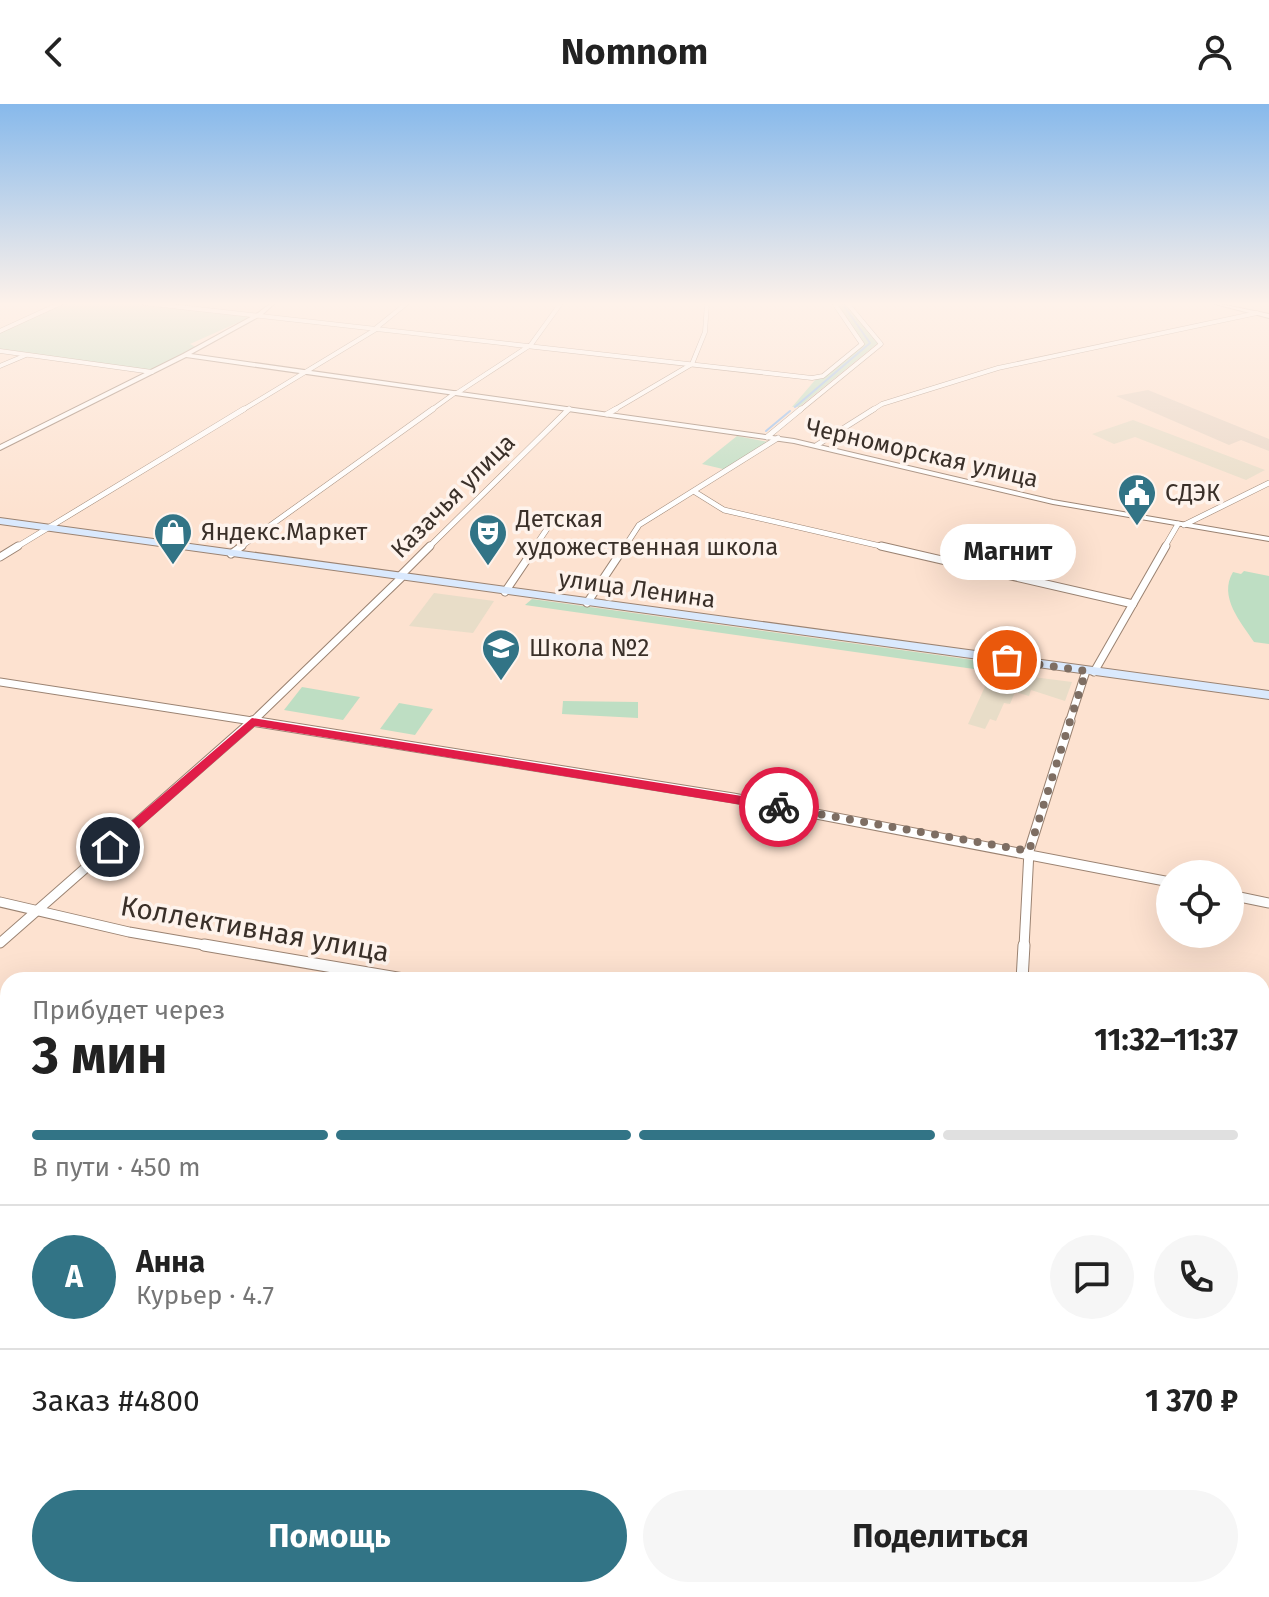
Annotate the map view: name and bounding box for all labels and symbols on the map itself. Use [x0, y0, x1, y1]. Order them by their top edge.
street label: Черноморская улица [803, 413, 1041, 493]
street label: Казачья улица [385, 428, 521, 564]
public building icon: СДЭК [1116, 472, 1158, 527]
place label: СДЭК [1165, 479, 1220, 507]
place label: Детская художественная школа [515, 505, 778, 561]
shop icon: Яндекс.Маркет [152, 511, 194, 566]
theatre icon: Детская художественная школа [467, 512, 509, 567]
place label: Яндекс.Маркет [201, 518, 368, 546]
callout: Магнит [939, 524, 1075, 580]
street label: улица Ленина [557, 564, 717, 614]
pin [973, 626, 1041, 694]
school or university icon: Школа №2 [480, 627, 522, 682]
place label: Школа №2 [529, 634, 649, 662]
courier [739, 767, 819, 847]
pin [76, 813, 144, 881]
street label: Коллективная улица [118, 889, 392, 969]

